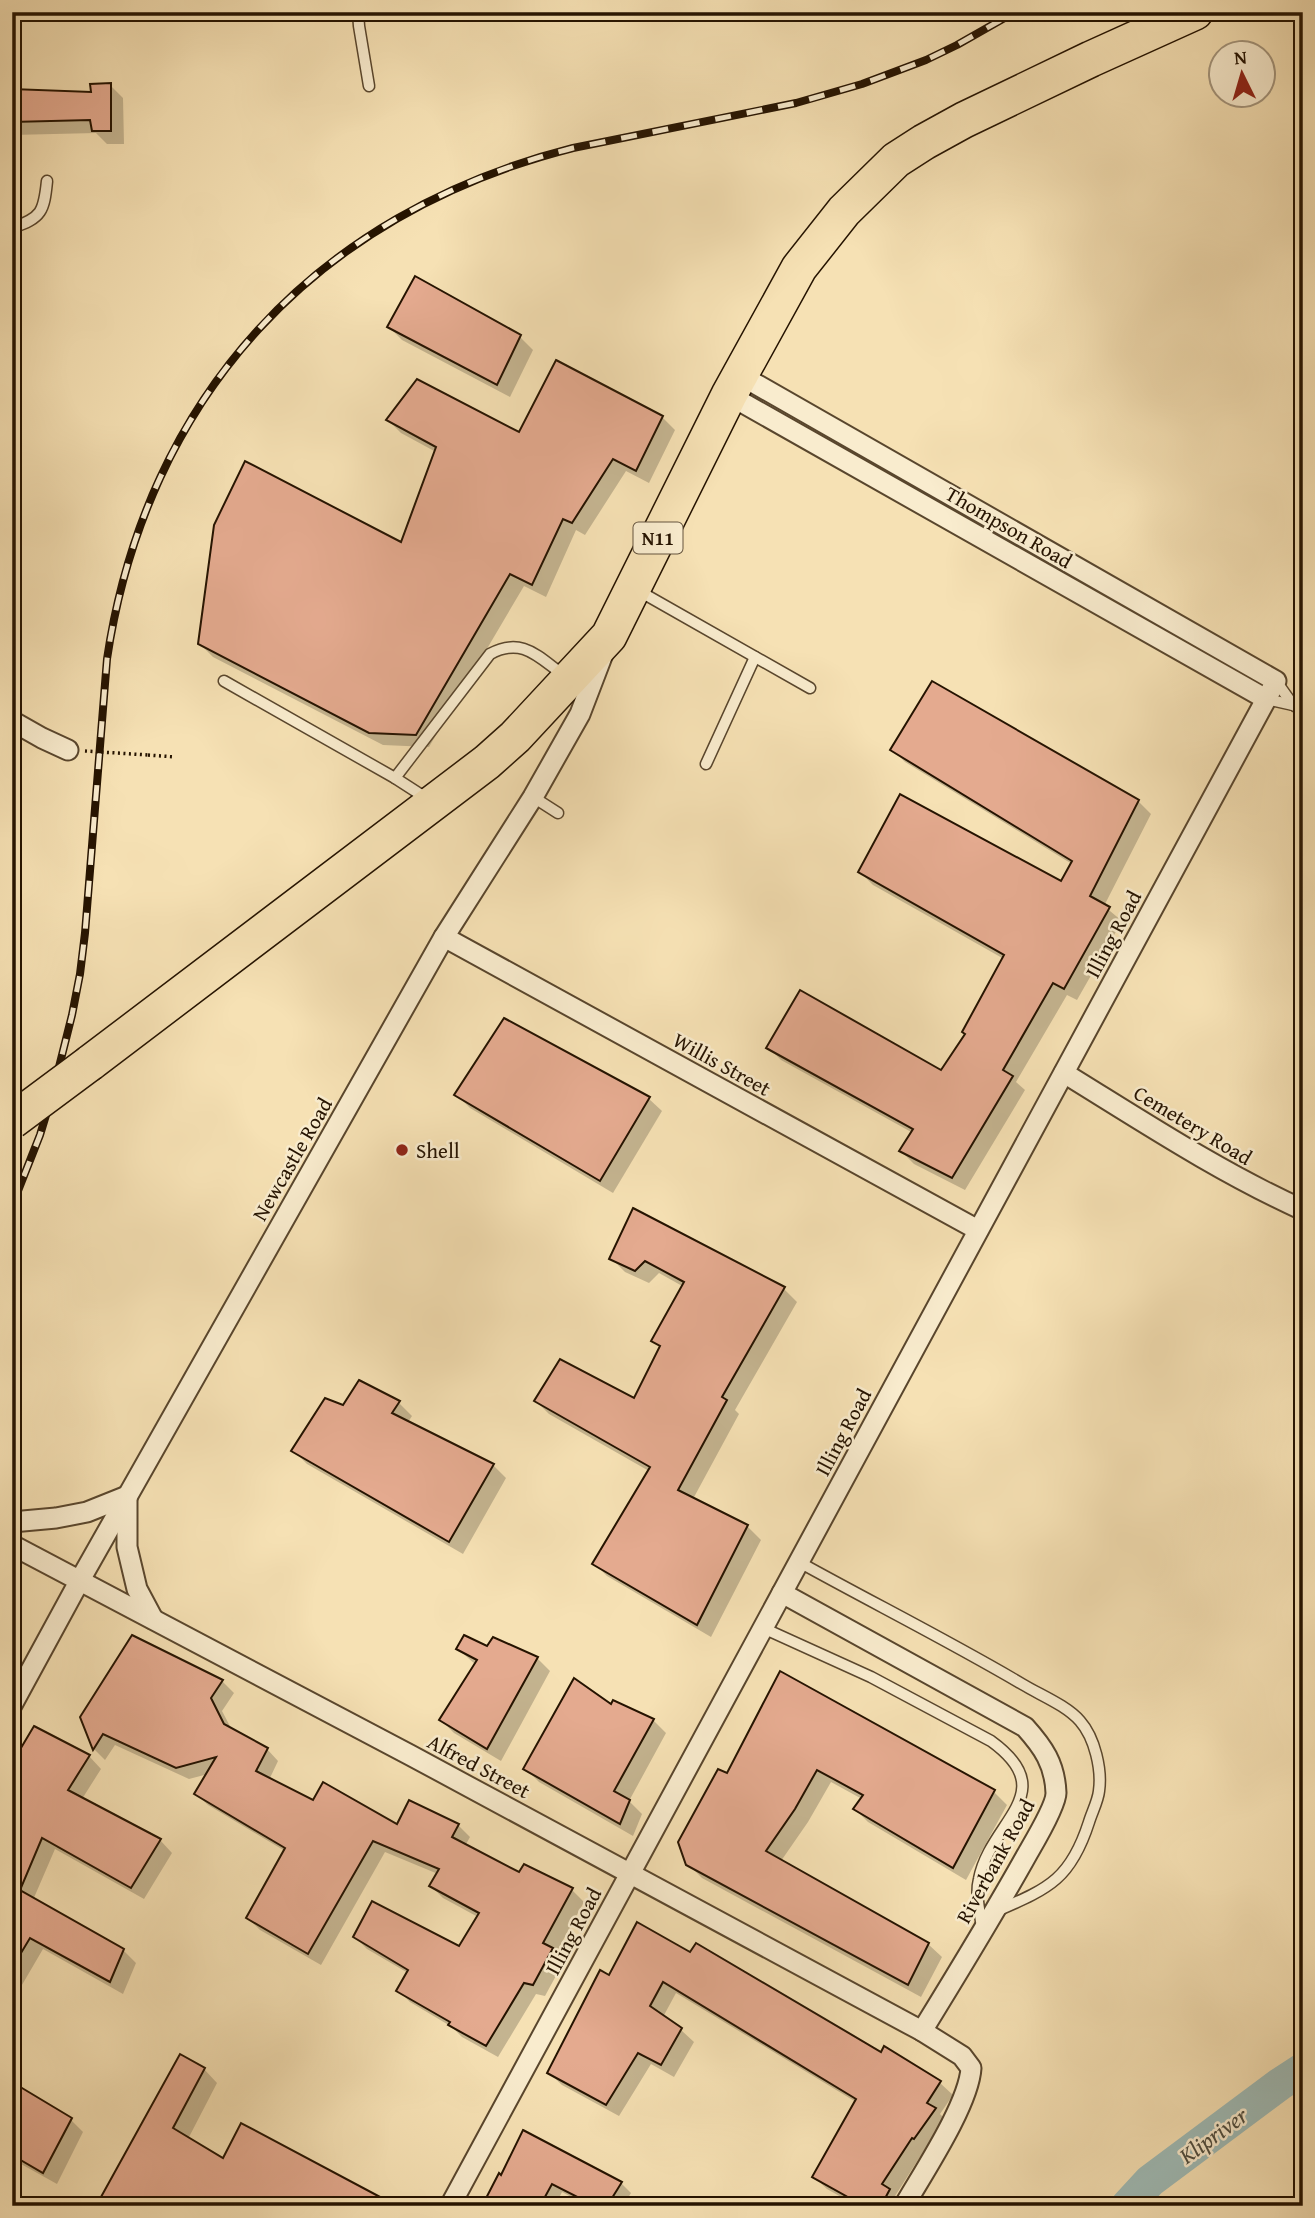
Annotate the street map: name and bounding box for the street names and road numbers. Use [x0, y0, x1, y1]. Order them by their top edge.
street label: Thompson Road [940, 478, 1079, 576]
road number: N11 [634, 523, 682, 554]
street label: Illing Road [1077, 884, 1149, 983]
street label: Willis Street [667, 1024, 777, 1104]
street label: Cemetery Road [1128, 1077, 1259, 1173]
street label: Newcastle Road [244, 1091, 340, 1226]
street label: Illing Road [807, 1382, 879, 1481]
street label: Alfred Street [422, 1726, 536, 1806]
street label: Riverbank Road [948, 1792, 1042, 1929]
street label: Illing Road [537, 1881, 609, 1980]

